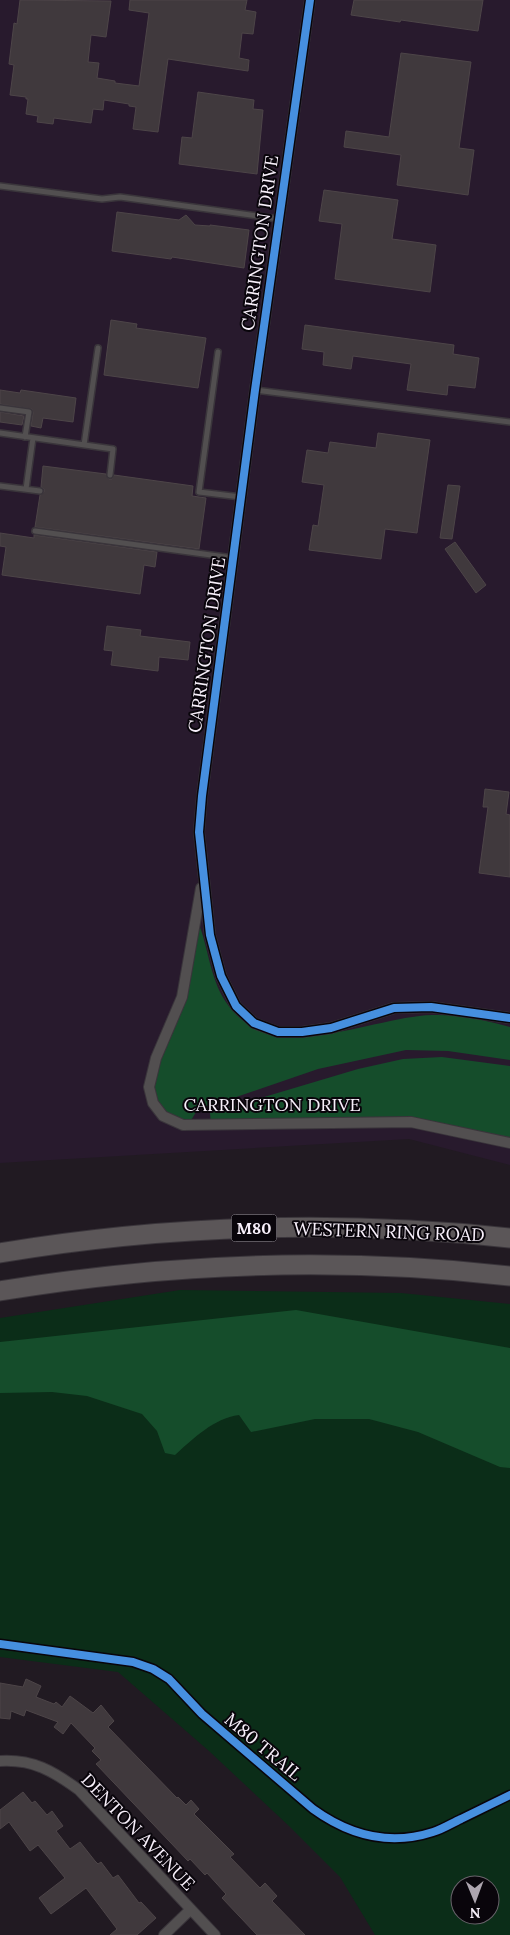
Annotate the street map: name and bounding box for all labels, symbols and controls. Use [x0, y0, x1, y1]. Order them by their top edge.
street label: CARRINGTON DRIVE [236, 154, 283, 332]
street label: CARRINGTON DRIVE [183, 556, 230, 734]
street label: CARRINGTON DRIVE [183, 1093, 361, 1116]
road number: M80 [232, 1214, 276, 1242]
street label: WESTERN RING ROAD [293, 1217, 485, 1246]
street label: M80 TRAIL [220, 1708, 307, 1786]
street label: DENTON AVENUE [77, 1768, 200, 1895]
north arrow [450, 1875, 500, 1925]
text: N [469, 1904, 481, 1922]

